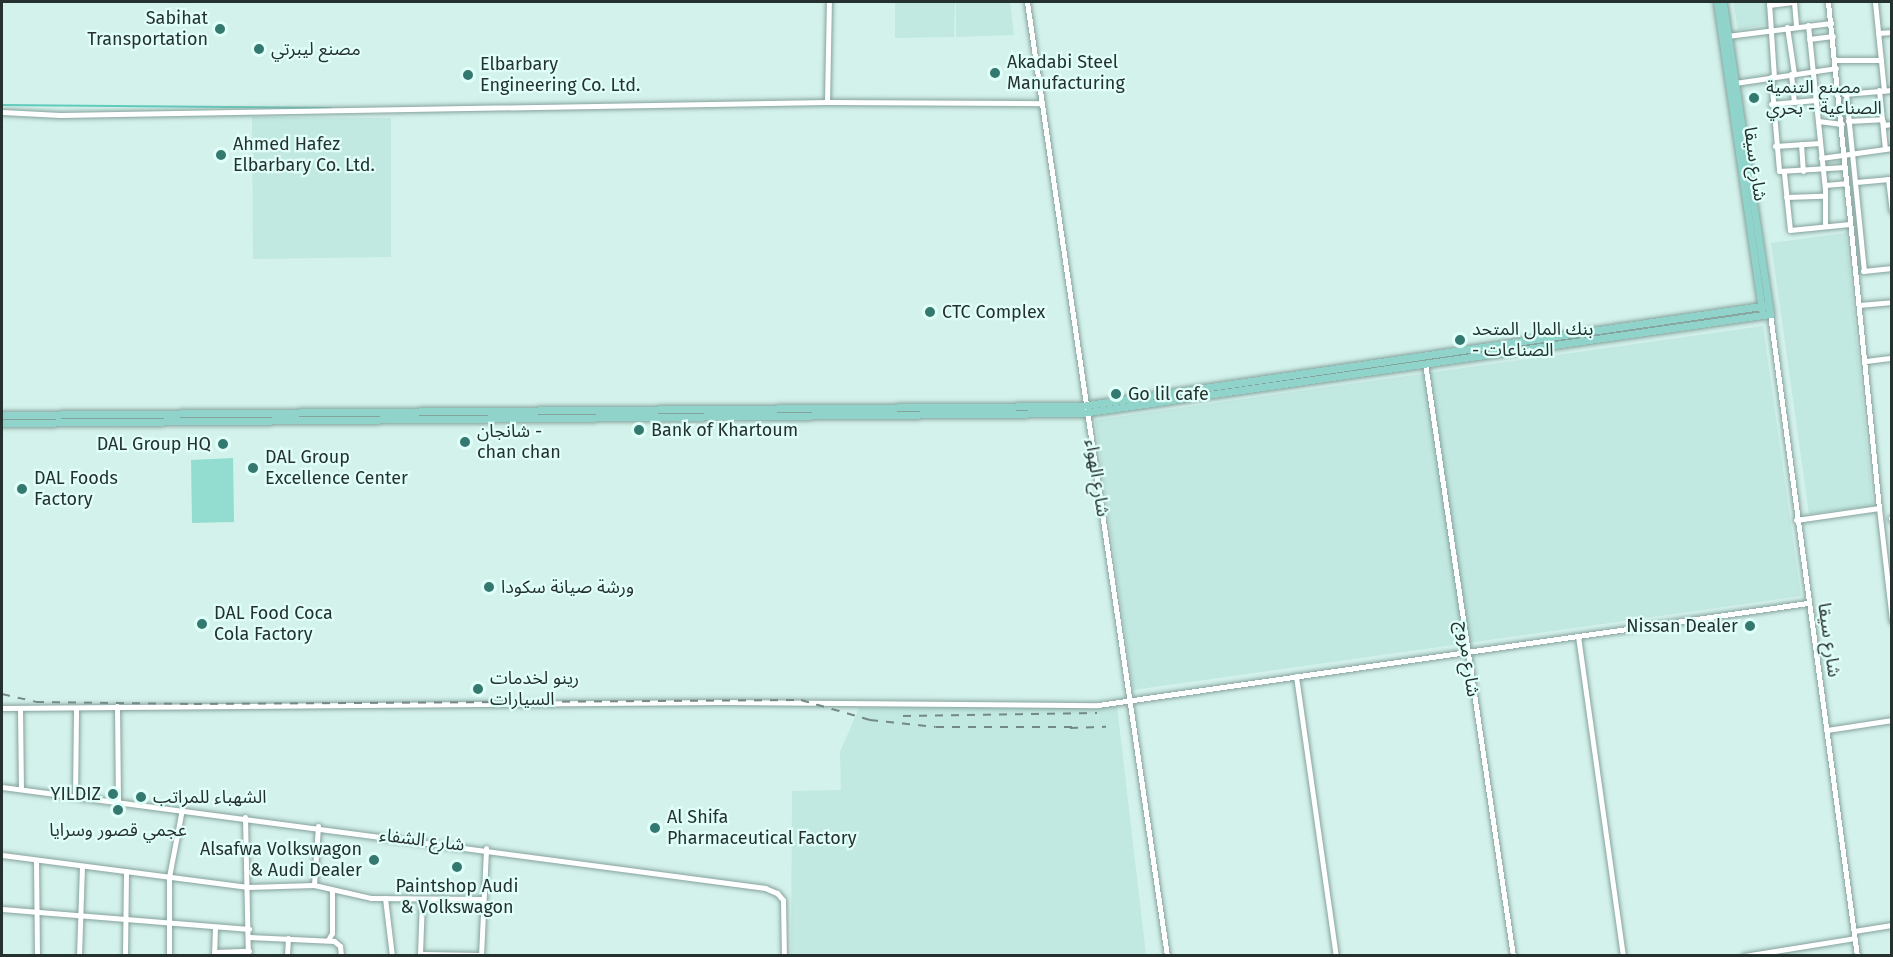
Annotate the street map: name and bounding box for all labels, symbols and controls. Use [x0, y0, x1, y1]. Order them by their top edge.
place label: Sabihat Transportation [87, 8, 208, 50]
marker: Sabihat Transportation [213, 22, 227, 36]
place label: مصنع ليبرتي [271, 38, 361, 60]
marker: مصنع ليبرتي [252, 42, 266, 56]
place label: Akadabi Steel Manufacturing [1007, 52, 1125, 94]
place label: Elbarbary Engineering Co. Ltd. [480, 54, 640, 97]
marker: Akadabi Steel Manufacturing [988, 66, 1002, 80]
marker: Elbarbary Engineering Co. Ltd. [461, 68, 475, 82]
place label: مصنع التنمية الصناعية - بحري [1766, 77, 1882, 119]
marker: مصنع التنمية الصناعية - بحري [1747, 91, 1761, 105]
street label: شارع سيقا [1739, 125, 1771, 203]
place label: Ahmed Hafez Elbarbary Co. Ltd. [233, 134, 375, 176]
marker: Ahmed Hafez Elbarbary Co. Ltd. [214, 148, 228, 162]
place label: CTC Complex [942, 301, 1045, 323]
marker: CTC Complex [923, 305, 937, 319]
place label: بنك المال المتحد - الصناعات [1472, 319, 1593, 362]
marker: بنك المال المتحد - الصناعات [1453, 333, 1467, 347]
place label: Go lil cafe [1128, 383, 1209, 405]
marker: Go lil cafe [1109, 387, 1123, 401]
place label: Bank of Khartoum [651, 419, 798, 441]
place label: شانجان - chan chan [477, 421, 561, 464]
marker: Bank of Khartoum [632, 423, 646, 437]
place label: DAL Group HQ [97, 433, 211, 455]
marker: شانجان - chan chan [458, 435, 472, 449]
marker: DAL Group HQ [216, 437, 230, 451]
street label: شارع الهواء [1080, 438, 1114, 518]
place label: DAL Group Excellence Center [265, 447, 408, 490]
marker: DAL Group Excellence Center [246, 461, 260, 475]
place label: DAL Foods Factory [34, 468, 118, 510]
marker: DAL Foods Factory [15, 482, 29, 496]
place label: ورشة صيانة سكودا [501, 576, 634, 598]
marker: ورشة صيانة سكودا [482, 580, 496, 594]
street label: شارع سيقا [1813, 601, 1845, 679]
place label: DAL Food Coca Cola Factory [214, 603, 333, 646]
place label: Nissan Dealer [1626, 615, 1738, 637]
marker: DAL Food Coca Cola Factory [195, 617, 209, 631]
marker: Nissan Dealer [1743, 619, 1757, 633]
street label: شارع مروج [1452, 620, 1484, 698]
place label: رينو لخدمات السيارات [490, 668, 579, 710]
marker: رينو لخدمات السيارات [471, 682, 485, 696]
place label: YILDIZ [51, 783, 101, 805]
place label: الشهباء للمراتب [153, 786, 266, 808]
marker: YILDIZ [106, 787, 120, 801]
marker: الشهباء للمراتب [134, 790, 148, 804]
marker: عجمي قصور وسرايا [111, 803, 125, 817]
place label: Al Shifa Pharmaceutical Factory [667, 807, 856, 850]
place label: عجمي قصور وسرايا [49, 819, 187, 841]
marker: Al Shifa Pharmaceutical Factory [648, 821, 662, 835]
street label: شارع الشفاء [378, 824, 466, 856]
place label: Alsafwa Volkswagon & Audi Dealer [200, 839, 362, 882]
marker: Alsafwa Volkswagon & Audi Dealer [367, 853, 381, 867]
marker: Paintshop Audi & Volkswagon [450, 860, 464, 874]
place label: Paintshop Audi & Volkswagon [396, 876, 518, 918]

